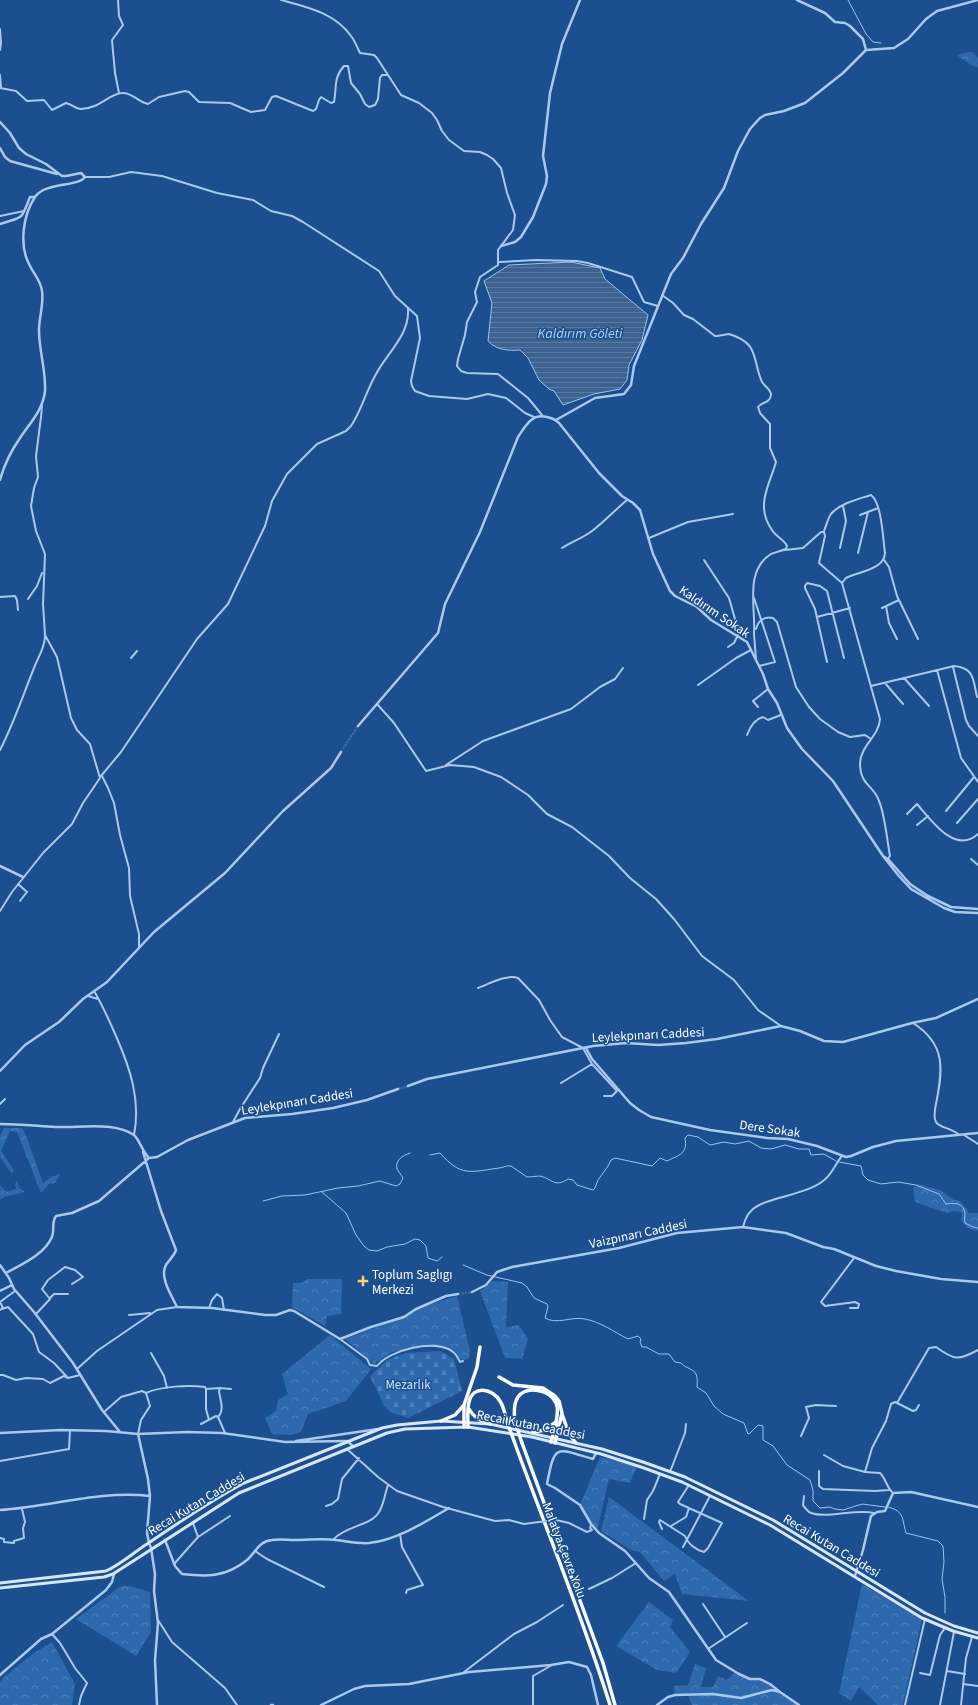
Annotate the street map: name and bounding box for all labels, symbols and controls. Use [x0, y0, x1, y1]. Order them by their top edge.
water label: Kaldırım Göleti [538, 324, 623, 344]
street label: Kaldırım Sokak [675, 581, 754, 643]
street label: Leylekpınarı Caddesi [591, 1023, 705, 1047]
street label: Leylekpınarı Caddesi [240, 1084, 354, 1120]
street label: Dere Sokak [738, 1116, 802, 1142]
street label: Vaizpınarı Caddesi [588, 1215, 689, 1253]
place label: Toplum Saglıgı Merkezi [372, 1266, 452, 1299]
marker: Toplum Saglıgı Merkezi [357, 1275, 369, 1287]
park label: Mezarlık [385, 1376, 431, 1394]
street label: Recai Kutan Caddesi [475, 1406, 587, 1444]
street label: Recai Kutan Caddesi [145, 1468, 248, 1540]
street label: Malatya Çevre Yolu [537, 1500, 591, 1601]
street label: Recai Kutan Caddesi [780, 1510, 883, 1582]

